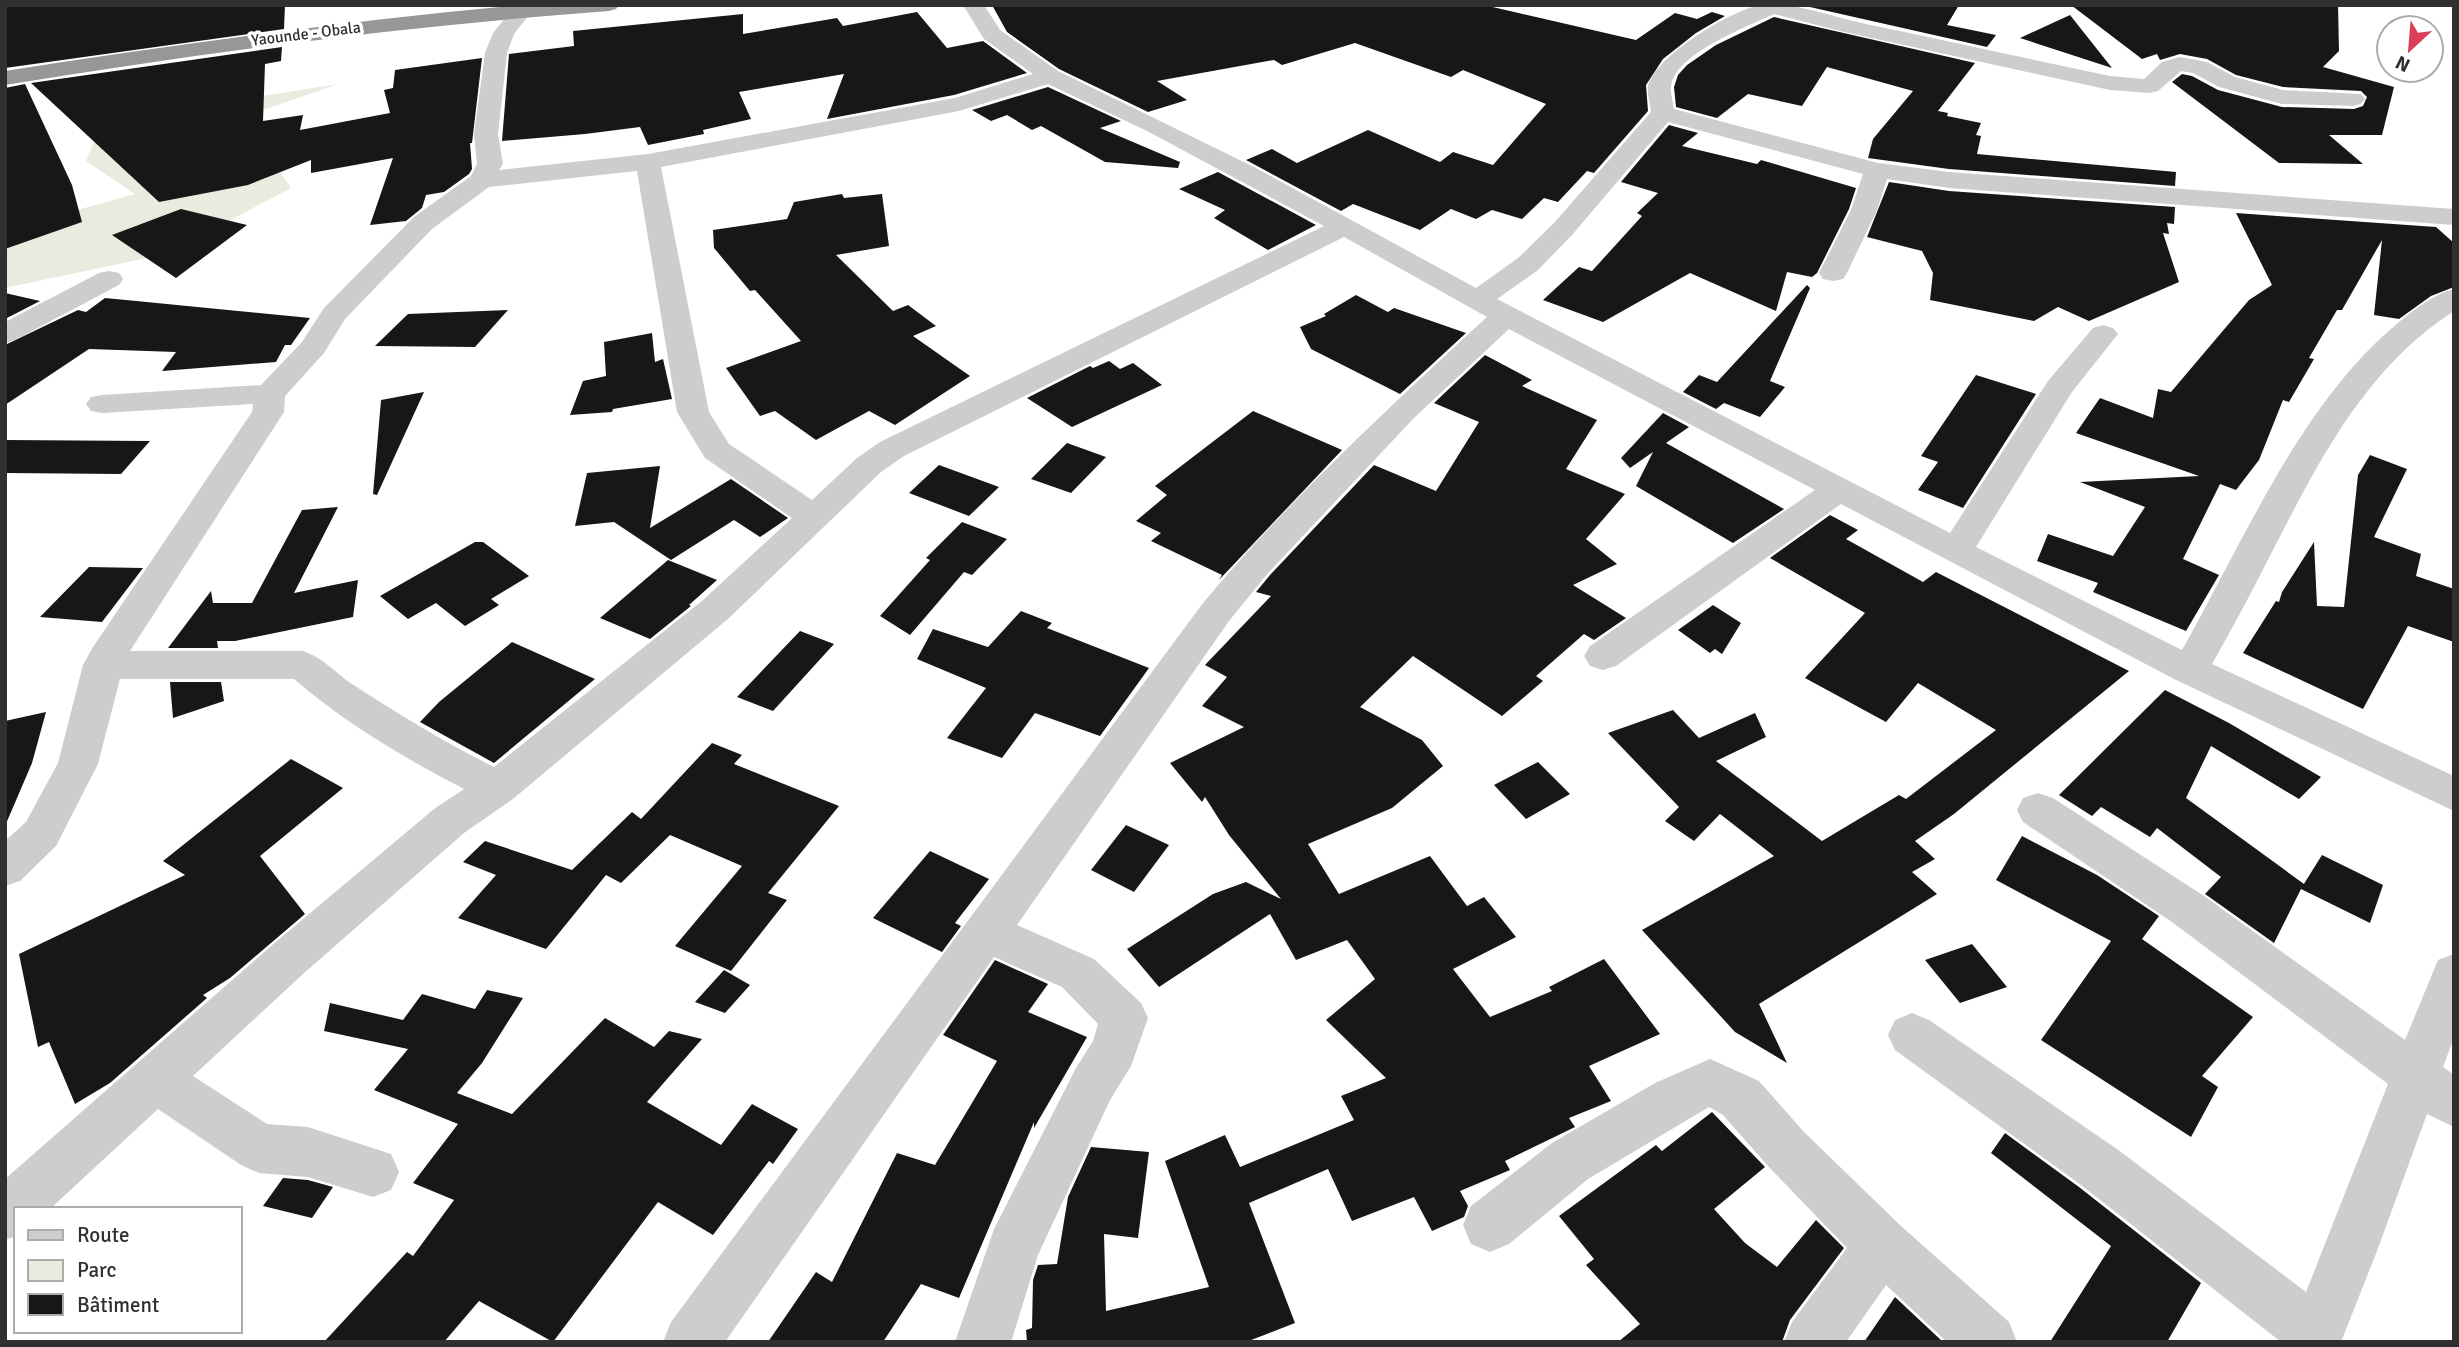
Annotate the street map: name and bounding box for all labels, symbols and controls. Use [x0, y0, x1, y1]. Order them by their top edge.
north arrow [2375, 14, 2445, 84]
street label: Yaounde - Obala [250, 17, 362, 51]
text: N [2392, 50, 2414, 77]
legend [14, 1207, 242, 1333]
text: Route [77, 1222, 129, 1248]
text: Parc [77, 1257, 116, 1283]
text: Bâtiment [77, 1292, 159, 1318]

